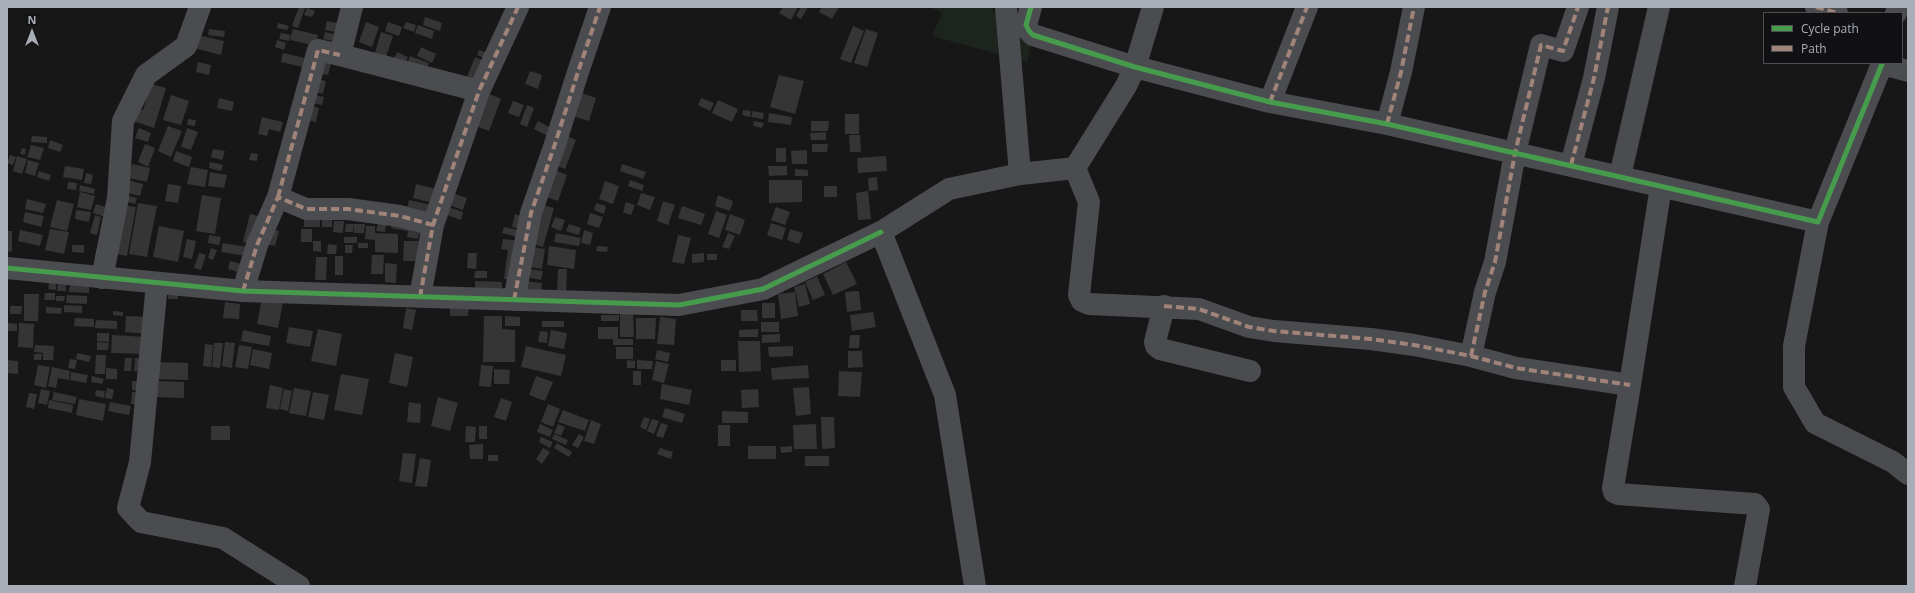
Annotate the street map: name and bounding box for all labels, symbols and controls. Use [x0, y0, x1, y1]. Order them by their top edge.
north arrow [12, 12, 52, 52]
text: N [28, 12, 36, 27]
legend [1763, 12, 1903, 64]
text: Cycle path [1801, 20, 1859, 37]
text: Path [1801, 40, 1827, 57]

